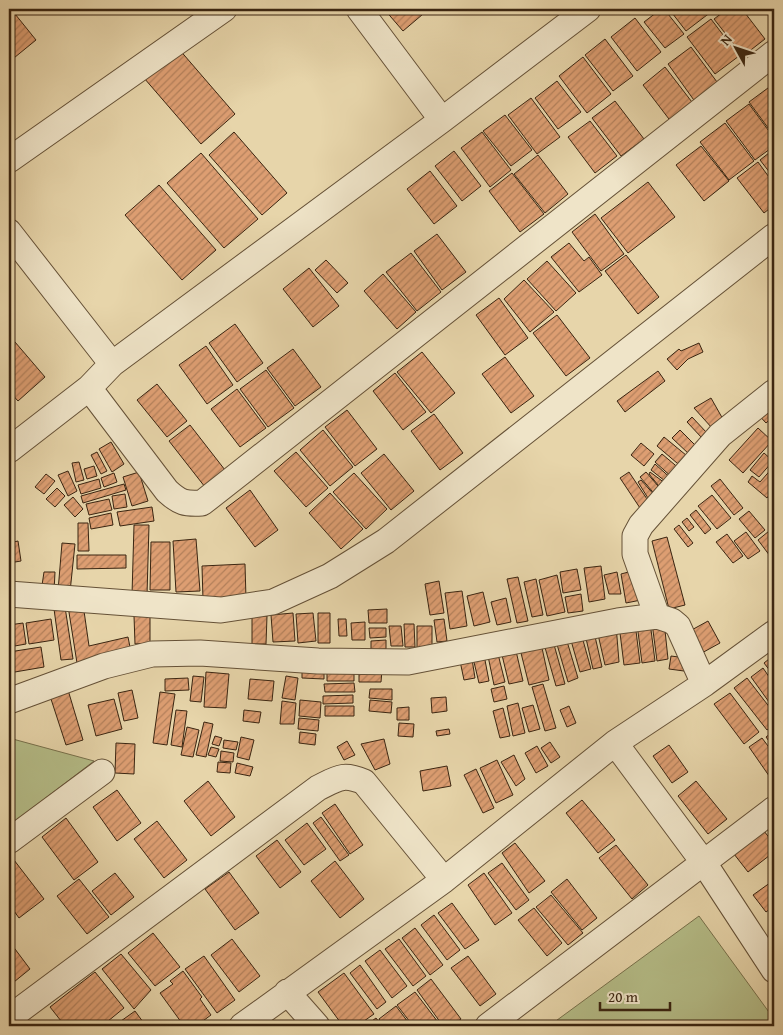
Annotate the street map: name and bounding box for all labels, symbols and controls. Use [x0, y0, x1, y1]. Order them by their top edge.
north arrow [710, 22, 760, 72]
text: N [715, 29, 737, 50]
scale bar [600, 980, 670, 1012]
text: 20 m [608, 986, 639, 1007]

